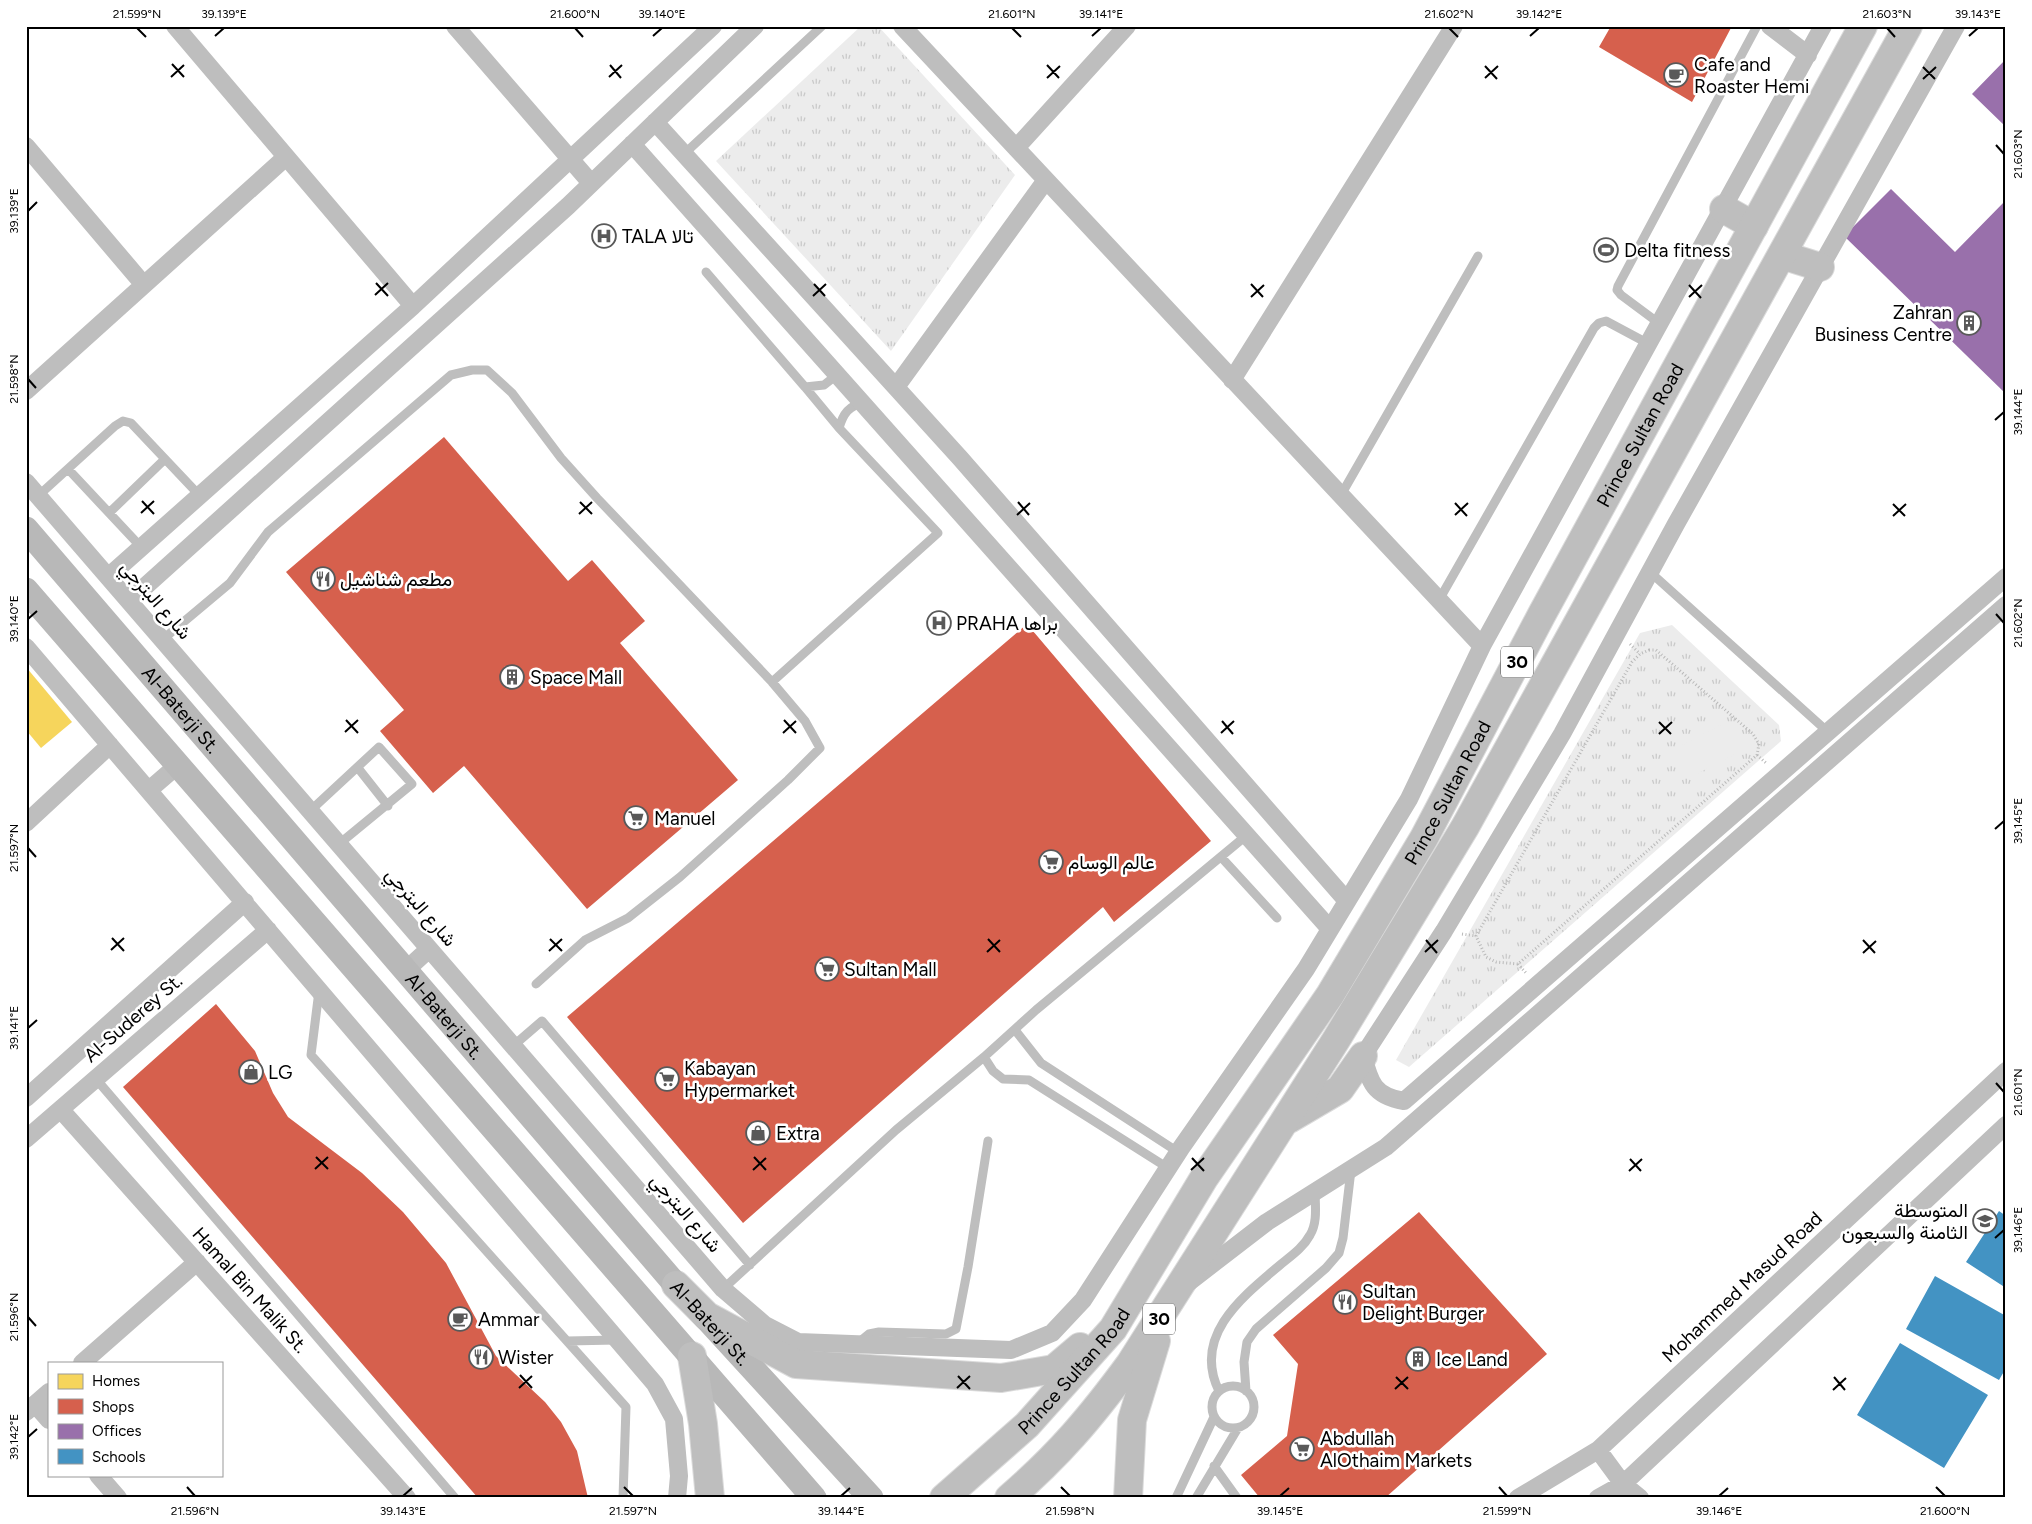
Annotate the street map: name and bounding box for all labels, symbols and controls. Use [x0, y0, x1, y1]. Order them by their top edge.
text: 21.599°N [113, 7, 161, 21]
text: 39.139°E [201, 7, 247, 21]
text: 21.600°N [550, 7, 600, 21]
text: 39.140°E [638, 7, 686, 21]
text: 21.601°N [988, 7, 1036, 21]
text: 39.141°E [1079, 7, 1123, 21]
text: 21.602°N [1424, 7, 1474, 21]
text: 39.142°E [1516, 7, 1562, 21]
text: 21.603°N [1863, 7, 1911, 21]
text: 39.143°E [1955, 7, 2001, 21]
place label: Cafe and Roaster Hemi [1694, 53, 1809, 98]
cafe icon: Cafe and Roaster Hemi [1663, 62, 1689, 88]
text: 21.603°N [2011, 130, 2025, 178]
text: 39.139°E [7, 188, 21, 234]
hospital icon: TALA تالا [591, 223, 617, 249]
place label: TALA تالا [622, 225, 694, 248]
sports icon: Delta fitness [1593, 237, 1619, 263]
place label: Delta fitness [1624, 239, 1731, 262]
place label: Zahran Business Centre [1815, 301, 1952, 346]
building icon: Zahran Business Centre [1956, 310, 1982, 336]
text: 21.598°N [7, 355, 21, 403]
street label: Prince Sultan Road [1591, 359, 1688, 511]
text: 39.144°E [2011, 388, 2025, 436]
street label: شارع البترجي [112, 556, 197, 647]
restaurant icon: مطعم شناشيل [310, 566, 336, 592]
place label: مطعم شناشيل [340, 568, 452, 592]
text: 39.140°E [7, 595, 21, 643]
text: 21.602°N [2011, 598, 2025, 648]
hospital icon: PRAHA براها [926, 610, 952, 636]
place label: PRAHA براها [956, 612, 1058, 635]
road number: 30 [1501, 646, 1533, 678]
street label: Al-Baterji St. [137, 661, 225, 758]
building icon: Space Mall [499, 664, 525, 690]
place label: Space Mall [530, 666, 622, 689]
street label: Prince Sultan Road [1399, 717, 1495, 869]
text: 39.145°E [2011, 798, 2025, 844]
supermarket icon: Manuel [623, 805, 649, 831]
place label: Manuel [654, 807, 716, 830]
text: 21.597°N [7, 824, 21, 872]
supermarket icon: عالم الوسام [1038, 849, 1064, 875]
place label: عالم الوسام [1068, 851, 1155, 875]
street label: شارع البترجي [377, 863, 462, 954]
supermarket icon: Sultan Mall [814, 956, 840, 982]
place label: Sultan Mall [844, 958, 937, 981]
street label: Al-Baterji St. [401, 968, 488, 1064]
street label: Al-Suderey St. [79, 969, 187, 1067]
text: 39.141°E [7, 1006, 21, 1050]
place label: Kabayan Hypermarket [684, 1057, 795, 1102]
shop icon: LG [238, 1059, 264, 1085]
place label: LG [268, 1061, 292, 1084]
supermarket icon: Kabayan Hypermarket [654, 1066, 680, 1092]
text: 21.601°N [2011, 1068, 2025, 1116]
shop icon: Extra [745, 1120, 771, 1146]
place label: Extra [776, 1122, 820, 1145]
street label: شارع البترجي [642, 1169, 727, 1260]
place label: المتوسطة الثامنة والسبعون [1842, 1199, 1968, 1244]
street label: Mohammed Masud Road [1657, 1207, 1827, 1367]
text: 39.146°E [2011, 1207, 2025, 1253]
school or university icon: المتوسطة الثامنة والسبعون [1972, 1208, 1998, 1234]
street label: Hamal Bin Malik St. [188, 1222, 312, 1358]
street label: Al-Baterji St. [666, 1275, 755, 1370]
place label: Sultan Delight Burger [1362, 1280, 1485, 1325]
restaurant icon: Sultan Delight Burger [1332, 1289, 1358, 1315]
text: 21.596°N [7, 1293, 21, 1341]
street label: Prince Sultan Road [1013, 1304, 1135, 1439]
road number: 30 [1143, 1304, 1175, 1335]
cafe icon: Ammar [447, 1306, 473, 1332]
place label: Ammar [478, 1308, 540, 1331]
restaurant icon: Wister [468, 1344, 494, 1370]
place label: Wister [498, 1346, 554, 1369]
building icon: Ice Land [1405, 1346, 1431, 1372]
place label: Ice Land [1436, 1348, 1508, 1371]
legend [48, 1362, 222, 1476]
text: Homes [92, 1372, 140, 1390]
text: Shops [92, 1398, 134, 1416]
text: 39.142°E [7, 1414, 21, 1460]
text: Offices [92, 1422, 142, 1440]
place label: Abdullah AlOthaim Markets [1320, 1427, 1472, 1472]
supermarket icon: Abdullah AlOthaim Markets [1289, 1436, 1315, 1462]
text: Schools [92, 1448, 145, 1466]
text: 21.596°N [171, 1504, 219, 1518]
text: 39.143°E [380, 1504, 426, 1518]
text: 21.597°N [609, 1504, 657, 1518]
text: 39.144°E [817, 1504, 865, 1518]
text: 21.598°N [1046, 1504, 1094, 1518]
text: 39.145°E [1257, 1504, 1303, 1518]
text: 21.599°N [1483, 1504, 1531, 1518]
text: 39.146°E [1696, 1504, 1742, 1518]
text: 21.600°N [1920, 1504, 1970, 1518]

